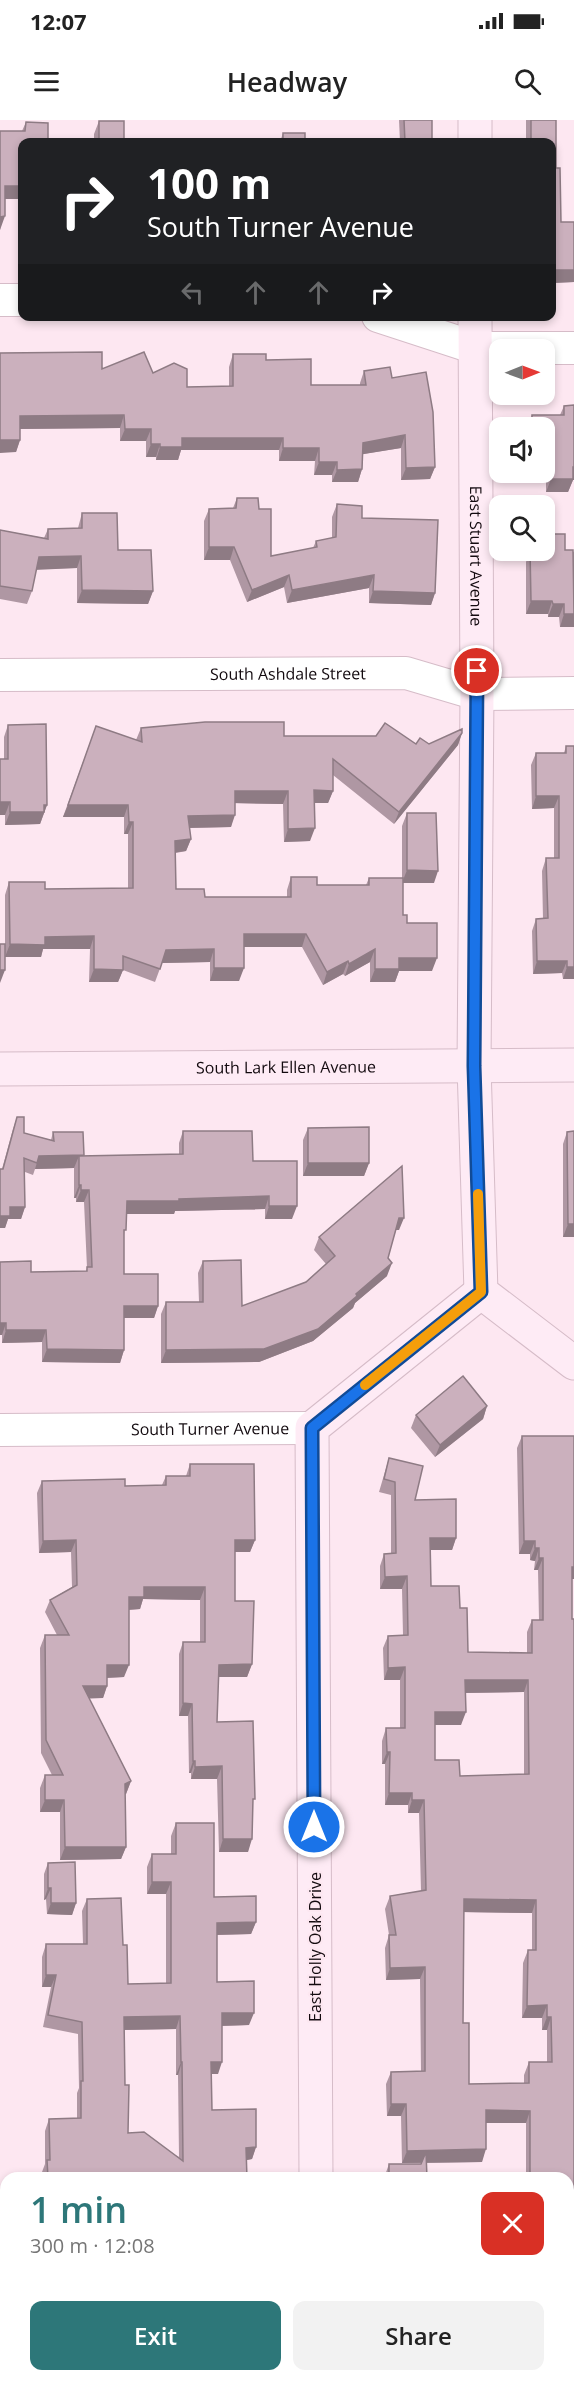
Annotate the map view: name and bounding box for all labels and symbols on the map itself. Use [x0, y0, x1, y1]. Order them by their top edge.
north arrow [489, 339, 555, 405]
street label: East Stuart Avenue [465, 486, 488, 626]
pin [451, 645, 502, 696]
street label: South Ashdale Street [210, 662, 366, 685]
street label: South Lark Ellen Avenue [196, 1055, 376, 1079]
street label: South Turner Avenue [131, 1417, 289, 1440]
position arrow [282, 1795, 346, 1859]
street label: East Holly Oak Drive [304, 1872, 326, 2022]

